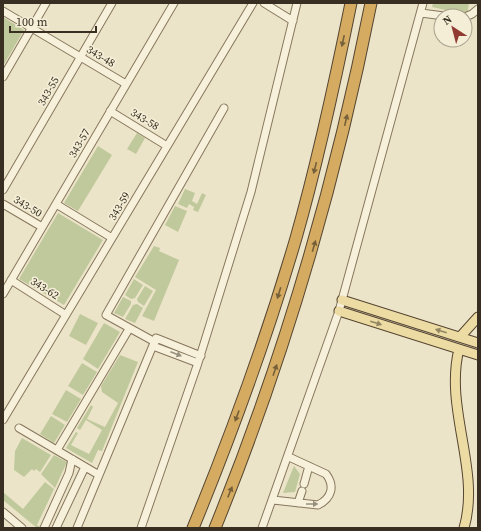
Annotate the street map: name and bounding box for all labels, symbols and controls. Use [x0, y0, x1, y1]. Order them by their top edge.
scale bar [10, 8, 96, 34]
north arrow [433, 8, 473, 48]
text: N [440, 12, 455, 29]
text: 100 m [16, 14, 48, 30]
one-way arrow [340, 35, 346, 47]
street label: 343-48 [84, 42, 118, 71]
street label: 343-55 [34, 74, 63, 108]
street label: 343-58 [128, 105, 162, 134]
one-way arrow [344, 114, 350, 126]
street label: 343-57 [65, 126, 94, 160]
one-way arrow [311, 162, 317, 174]
street label: 343-59 [105, 189, 134, 223]
street label: 343-50 [11, 192, 45, 221]
one-way arrow [311, 240, 317, 252]
street label: 343-62 [28, 274, 62, 303]
one-way arrow [276, 287, 282, 299]
one-way arrow [370, 320, 382, 326]
one-way arrow [434, 328, 446, 334]
one-way arrow [170, 352, 182, 358]
one-way arrow [272, 364, 278, 376]
one-way arrow [234, 411, 240, 423]
one-way arrow [227, 485, 233, 497]
one-way arrow [306, 501, 319, 507]

